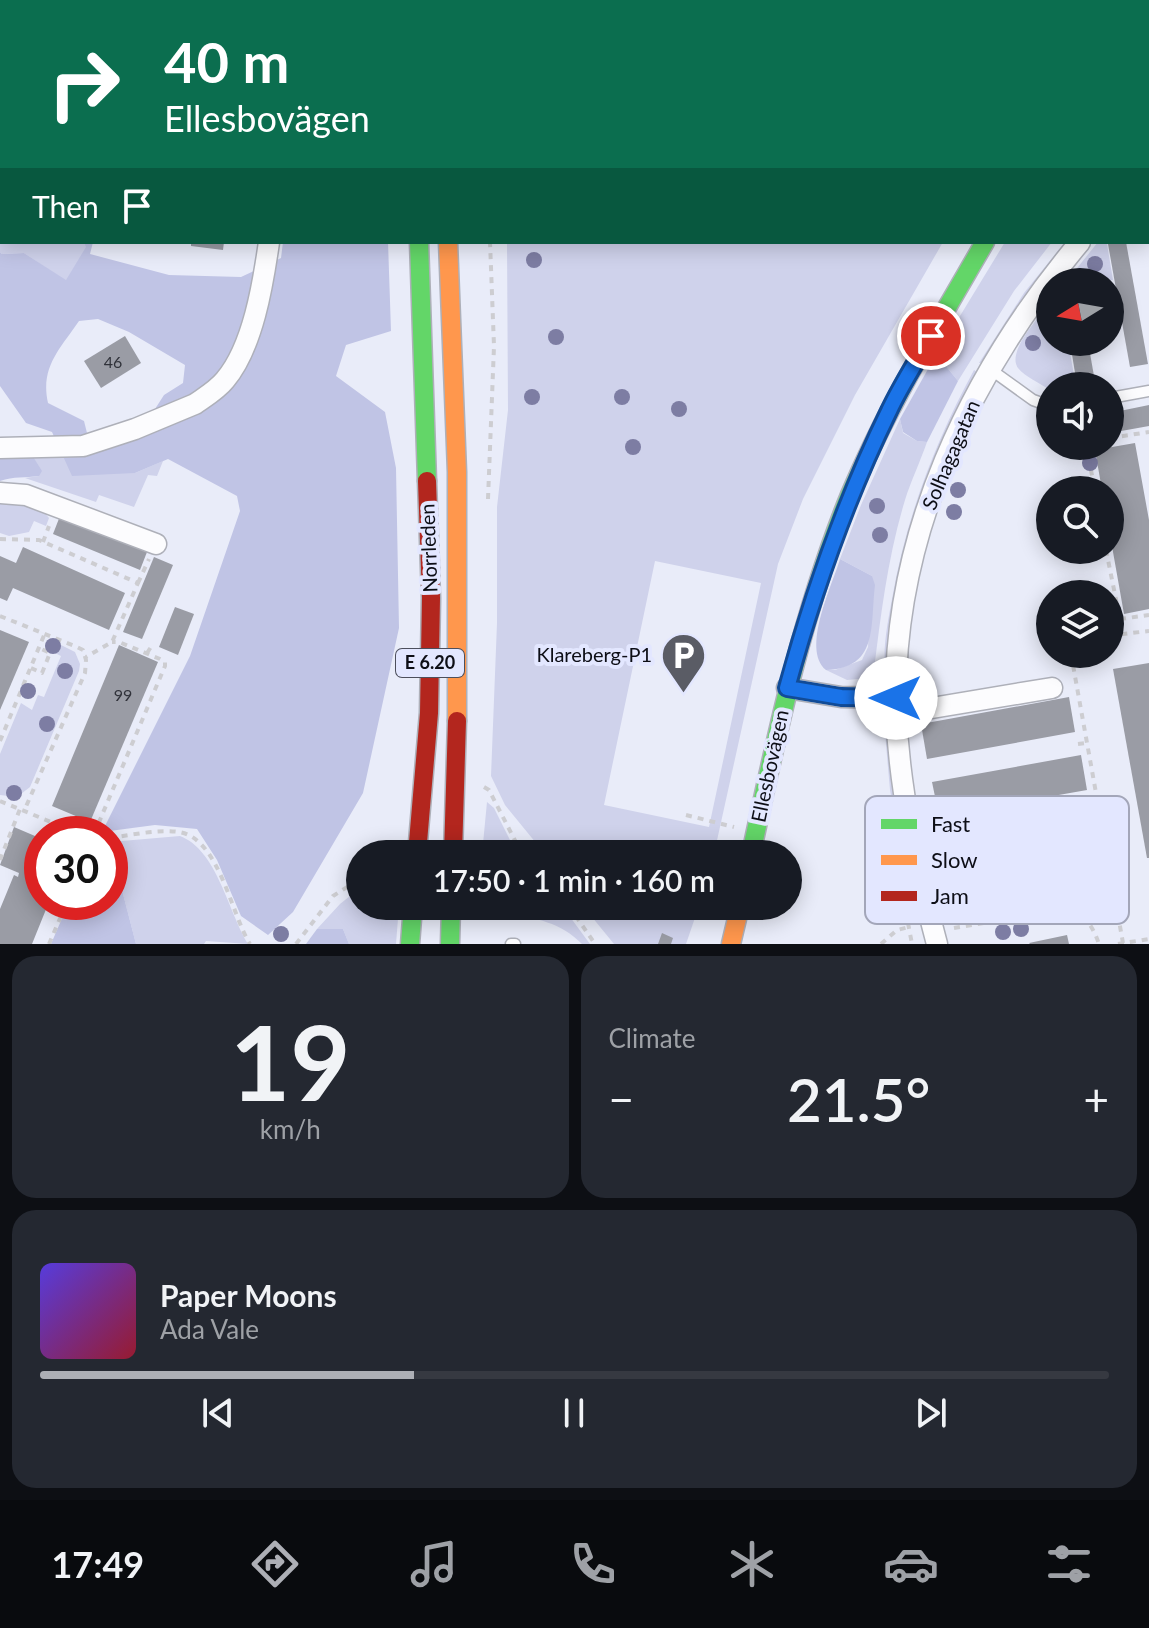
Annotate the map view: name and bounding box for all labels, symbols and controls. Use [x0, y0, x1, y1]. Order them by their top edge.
text: 40 m [164, 28, 289, 95]
icon: right [32, 32, 136, 136]
text: Ellesbovägen [164, 96, 370, 140]
icon: arrive [115, 184, 159, 228]
text: Then [32, 188, 99, 224]
north arrow [1036, 268, 1124, 356]
map controls [1036, 268, 1124, 668]
pin [897, 302, 965, 370]
icon: arrive [909, 314, 953, 358]
house number: 46 [104, 352, 122, 371]
button: sound [1036, 372, 1124, 460]
street label: Solhagagatan [916, 396, 984, 513]
button: search [1036, 476, 1124, 564]
street label: Norrleden [414, 503, 442, 593]
button: layers [1036, 580, 1124, 668]
parking icon: Klareberg-P1 [659, 631, 707, 694]
place label: Klareberg-P1 [536, 642, 652, 666]
road number: E 6.20 [396, 649, 464, 677]
position arrow [854, 656, 938, 740]
house number: 99 [114, 685, 132, 704]
street label: Ellesbovägen [745, 707, 793, 824]
legend [865, 796, 1129, 924]
text: Fast [931, 810, 970, 837]
speed limit sign: 30 [24, 816, 128, 920]
text: Slow [931, 846, 978, 873]
text: 17:50 · 1 min · 160 m [433, 862, 715, 898]
text: Jam [931, 882, 969, 909]
text: 19 [230, 998, 351, 1123]
text: Climate [609, 1022, 695, 1054]
text: 21.5° [787, 1063, 931, 1135]
text: − [609, 1073, 634, 1125]
text: + [1083, 1073, 1109, 1125]
text: km/h [260, 1113, 321, 1145]
text: Paper Moons [160, 1277, 337, 1313]
text: Ada Vale [160, 1313, 259, 1345]
icon: previous [196, 1391, 240, 1435]
icon: pause [552, 1391, 596, 1435]
icon: next [909, 1391, 953, 1435]
icon: directions [247, 1536, 303, 1592]
icon: music [406, 1536, 462, 1592]
icon: phone [565, 1536, 621, 1592]
icon: climate [724, 1536, 780, 1592]
icon: car [883, 1536, 939, 1592]
icon: filters [1041, 1536, 1097, 1592]
text: 17:49 [51, 1542, 144, 1586]

